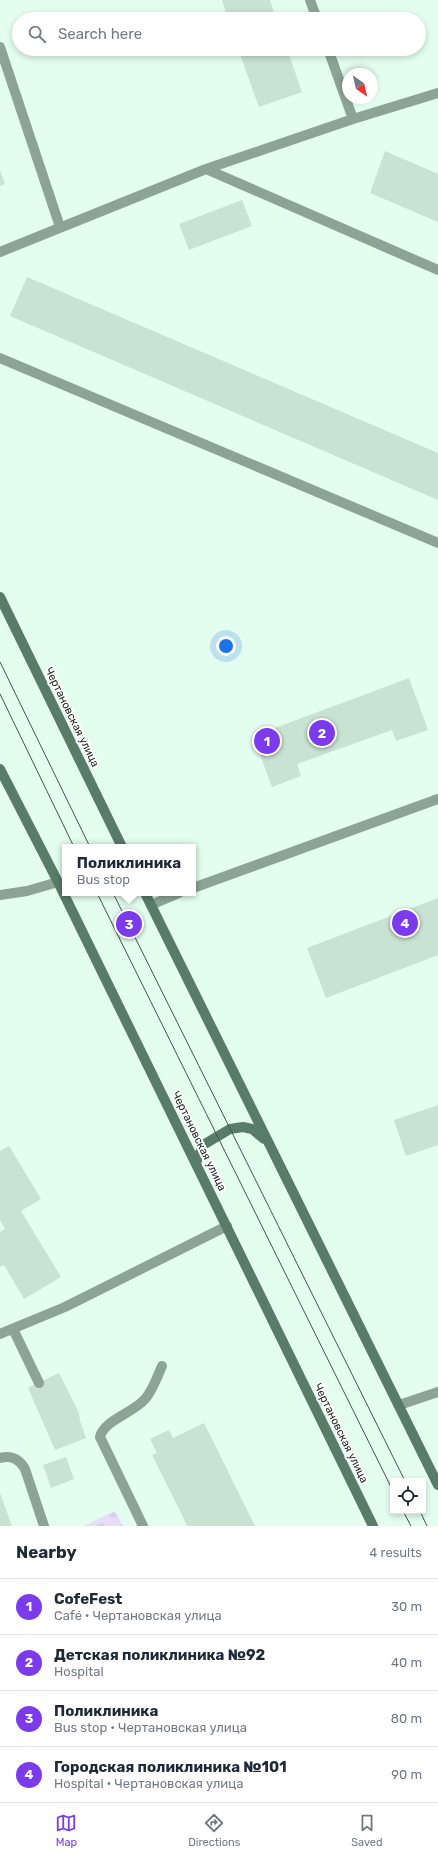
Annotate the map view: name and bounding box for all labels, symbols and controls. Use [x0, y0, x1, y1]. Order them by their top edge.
search box [12, 12, 426, 56]
icon: search [26, 23, 48, 45]
text: Search here [58, 25, 142, 43]
north arrow [342, 68, 378, 104]
your location [216, 636, 236, 656]
street label: Чертановская улица [42, 665, 102, 769]
pin: 2 [309, 718, 335, 748]
pin: 1 [254, 726, 280, 756]
popup [62, 844, 196, 896]
text: Поликлиника [77, 854, 181, 872]
text: Bus stop [77, 872, 130, 887]
pin: 4 [392, 908, 418, 938]
pin: 3 [116, 909, 142, 939]
street label: Чертановская улица [169, 1089, 229, 1193]
street label: Чертановская улица [311, 1381, 371, 1485]
map controls [390, 1478, 426, 1514]
button: locate [390, 1478, 426, 1514]
text: Nearby [16, 1542, 77, 1562]
text: 4 results [369, 1545, 422, 1560]
text: CofeFest [54, 1590, 122, 1608]
text: 1 [26, 1599, 32, 1614]
text: 30 m [391, 1599, 422, 1614]
text: Café · Чертановская улица [54, 1608, 222, 1623]
text: Детская поликлиника №92 [54, 1646, 265, 1664]
text: 2 [25, 1655, 33, 1670]
text: 40 m [391, 1655, 422, 1670]
text: Hospital [54, 1664, 104, 1679]
text: Поликлиника [54, 1702, 158, 1720]
text: 3 [25, 1711, 33, 1726]
text: 80 m [391, 1711, 422, 1726]
text: Bus stop · Чертановская улица [54, 1720, 247, 1735]
text: Городская поликлиника №101 [54, 1758, 287, 1776]
text: 4 [25, 1767, 33, 1782]
text: 90 m [391, 1767, 422, 1782]
text: Hospital · Чертановская улица [54, 1776, 243, 1791]
tab: Map [55, 1812, 77, 1849]
tab: Directions [188, 1812, 240, 1849]
tab: Saved [351, 1812, 383, 1849]

